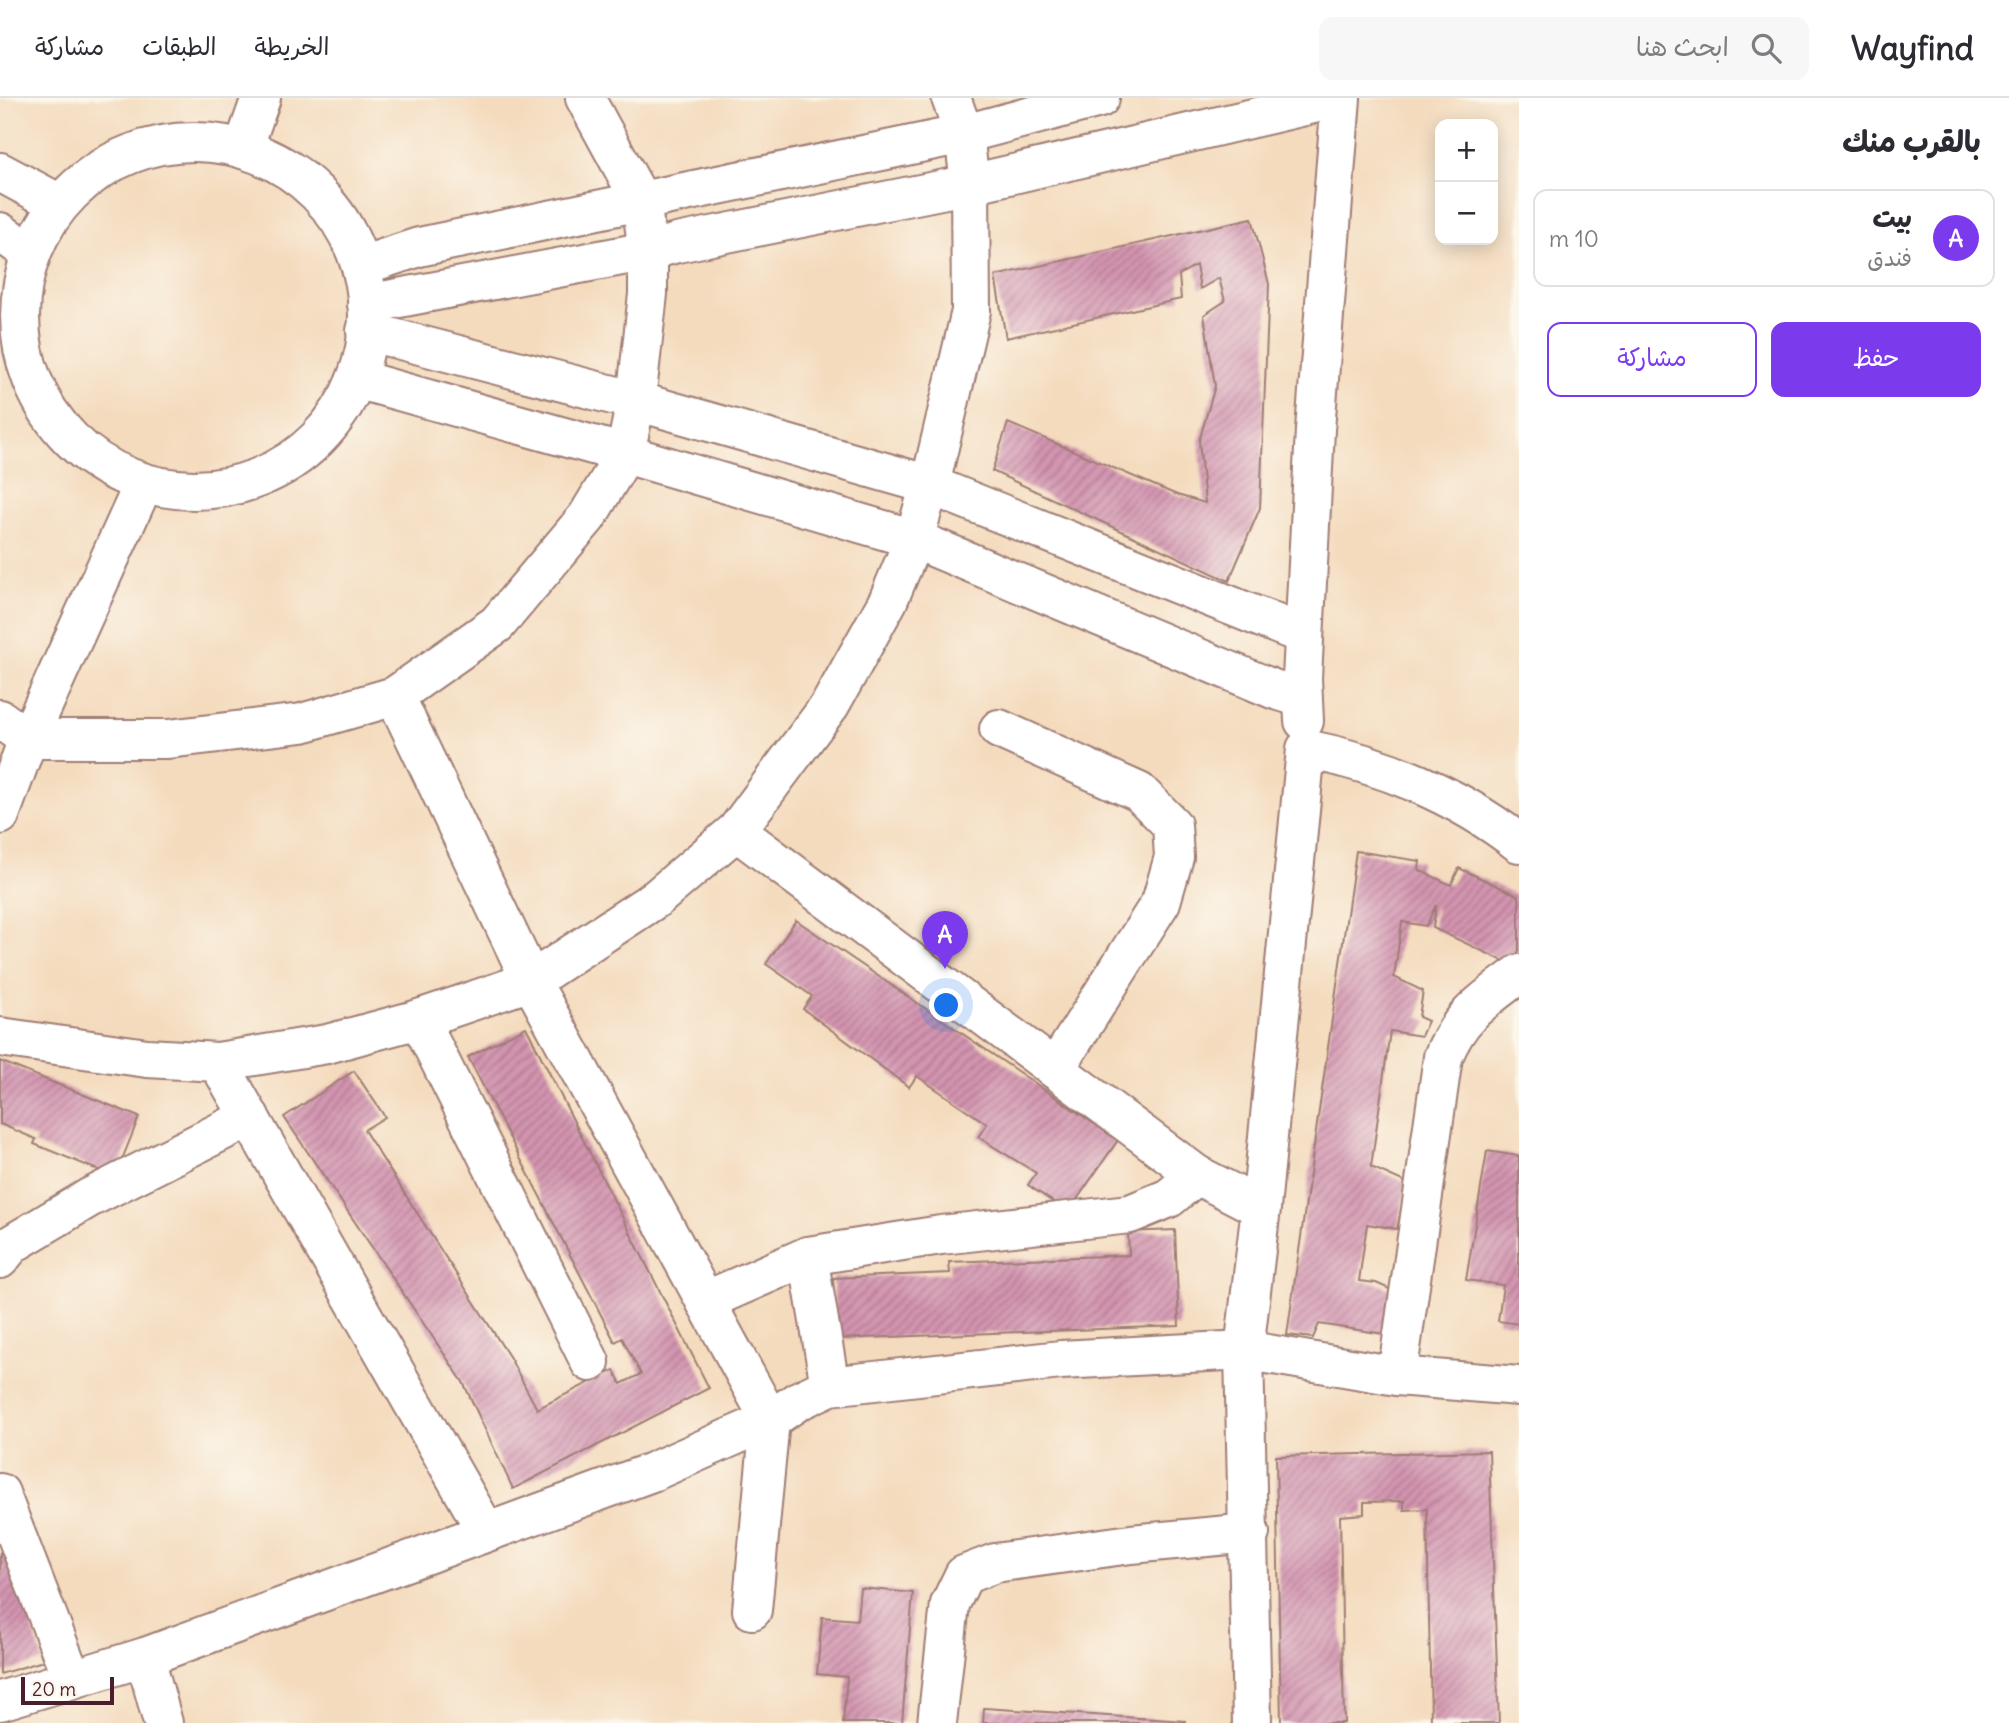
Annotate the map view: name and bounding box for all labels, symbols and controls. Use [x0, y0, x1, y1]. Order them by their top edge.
search box [1319, 17, 1809, 80]
text: Wayfind [1851, 27, 1974, 69]
icon: search [1747, 29, 1785, 67]
text: ابحث هنا [1636, 30, 1729, 63]
text: مشاركة [35, 31, 104, 61]
text: الطبقات [142, 31, 217, 61]
text: الخريطة [255, 31, 329, 61]
map controls [1435, 119, 1498, 245]
button: + [1435, 119, 1498, 182]
text: بالقرب منك [1842, 122, 1981, 160]
button: − [1435, 182, 1498, 245]
text: بيت [1873, 201, 1912, 234]
text: 10 m [1549, 224, 1599, 253]
text: A [1949, 224, 1963, 253]
text: فندق [1867, 243, 1912, 272]
button: مشاركة [1547, 322, 1757, 397]
button: حفظ [1771, 322, 1981, 397]
pin: A [922, 911, 968, 969]
your location [929, 988, 963, 1022]
scale bar [21, 1674, 114, 1706]
text: 20 m [32, 1677, 76, 1701]

